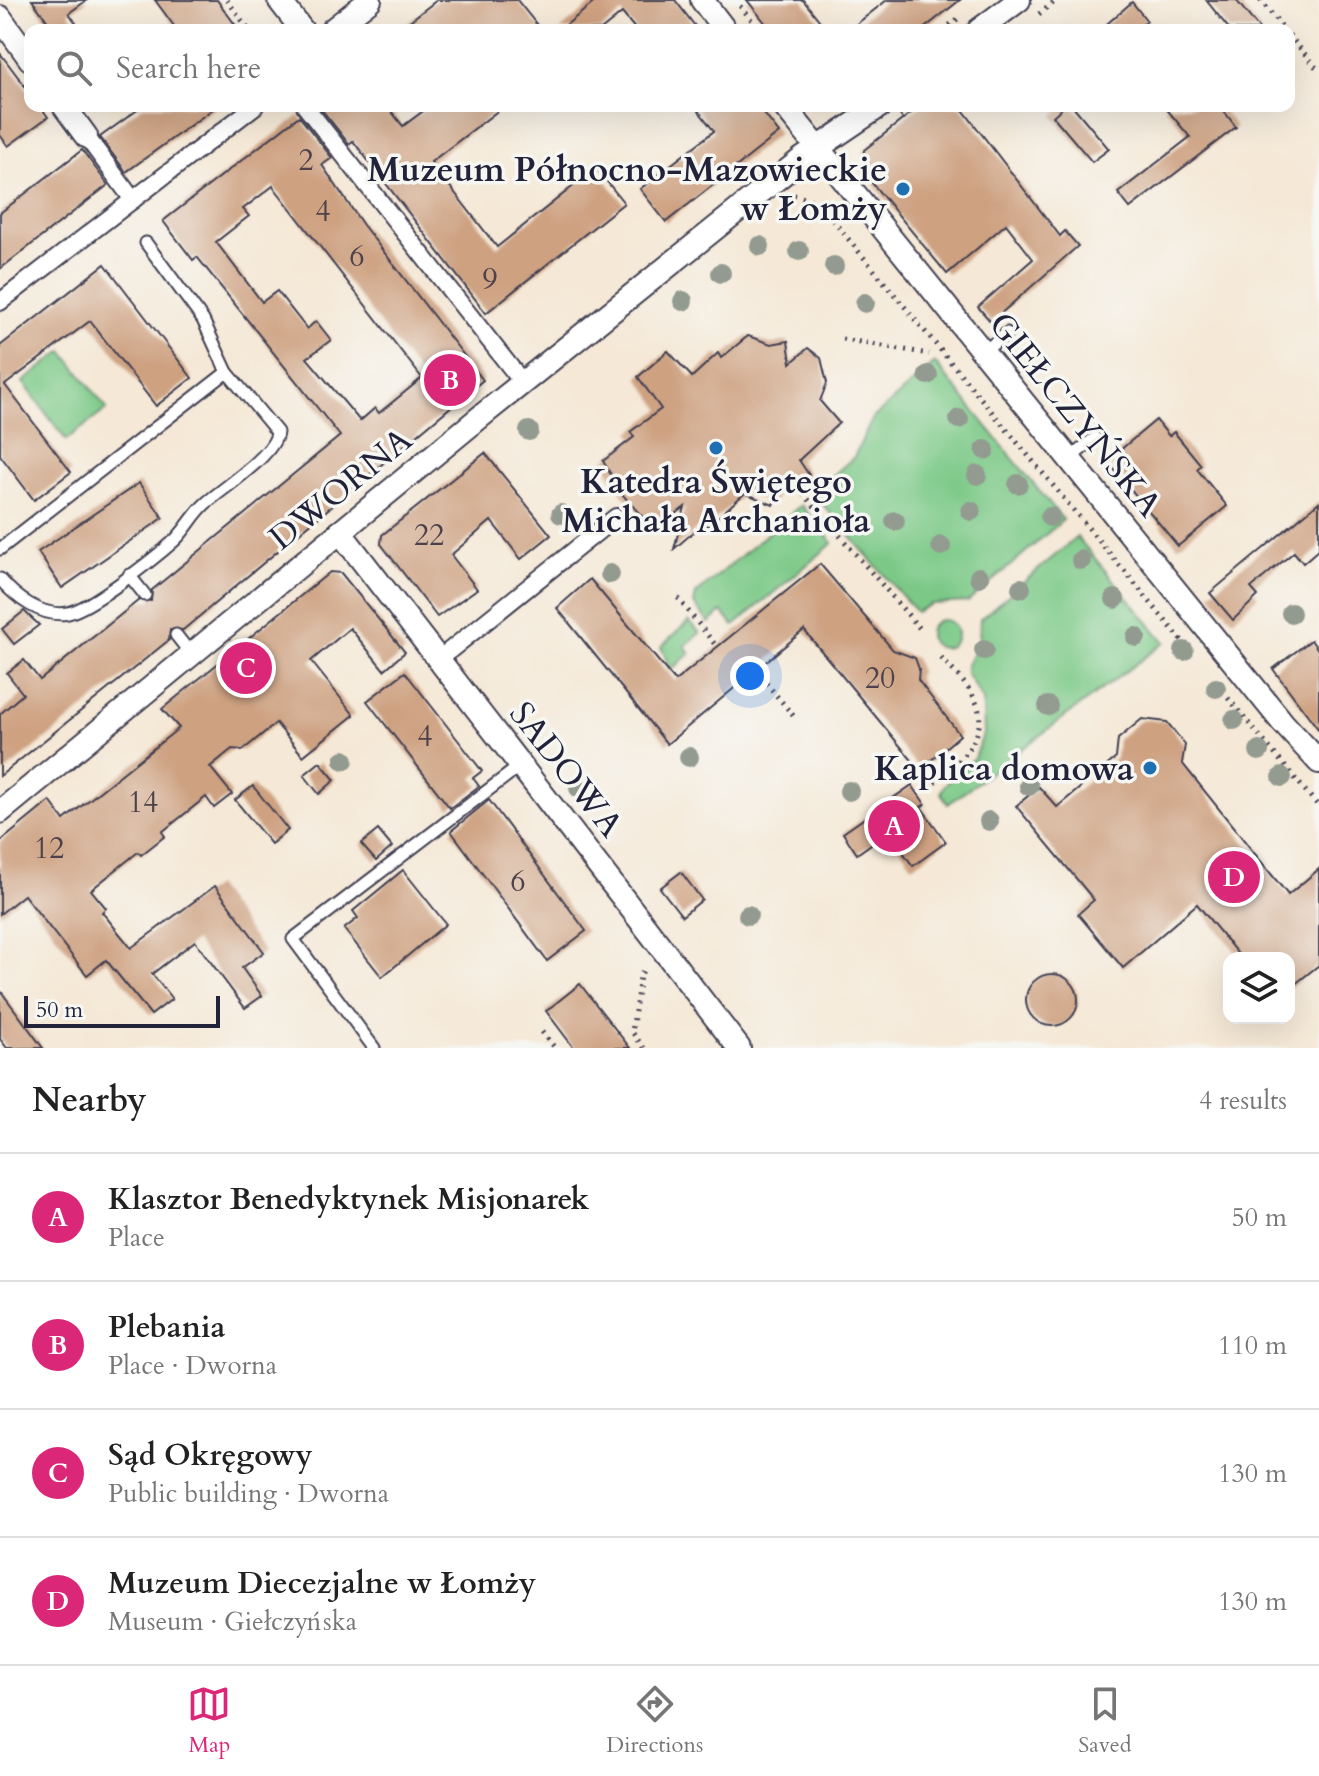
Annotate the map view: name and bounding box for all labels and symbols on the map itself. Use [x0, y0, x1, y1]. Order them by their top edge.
house number: 2 [298, 140, 314, 181]
place label: Muzeum Północno-Mazowieckie w Łomży [367, 147, 887, 232]
marker: Muzeum Północno-Mazowieckie w Łomży [894, 180, 912, 198]
house number: 4 [315, 191, 331, 232]
house number: 6 [349, 236, 365, 277]
house number: 9 [482, 259, 498, 300]
street label: GIEŁCZYŃSKA [978, 303, 1173, 527]
pin: B [424, 350, 476, 410]
street label: DWORNA [260, 416, 422, 561]
marker: Katedra Świętego Michała Archanioła [707, 439, 725, 457]
place label: Katedra Świętego Michała Archanioła [562, 459, 870, 544]
house number: 22 [414, 515, 444, 556]
pin: C [220, 638, 272, 698]
your location [730, 656, 770, 696]
house number: 20 [865, 658, 895, 699]
street label: SADOWA [499, 692, 634, 847]
house number: 4 [417, 716, 433, 757]
place label: Kaplica domowa [874, 746, 1134, 792]
marker: Kaplica domowa [1141, 759, 1159, 777]
house number: 14 [128, 782, 158, 823]
pin: A [868, 796, 920, 856]
house number: 12 [34, 828, 64, 869]
pin: D [1208, 847, 1260, 907]
house number: 6 [510, 861, 526, 902]
scale bar [24, 992, 220, 1028]

